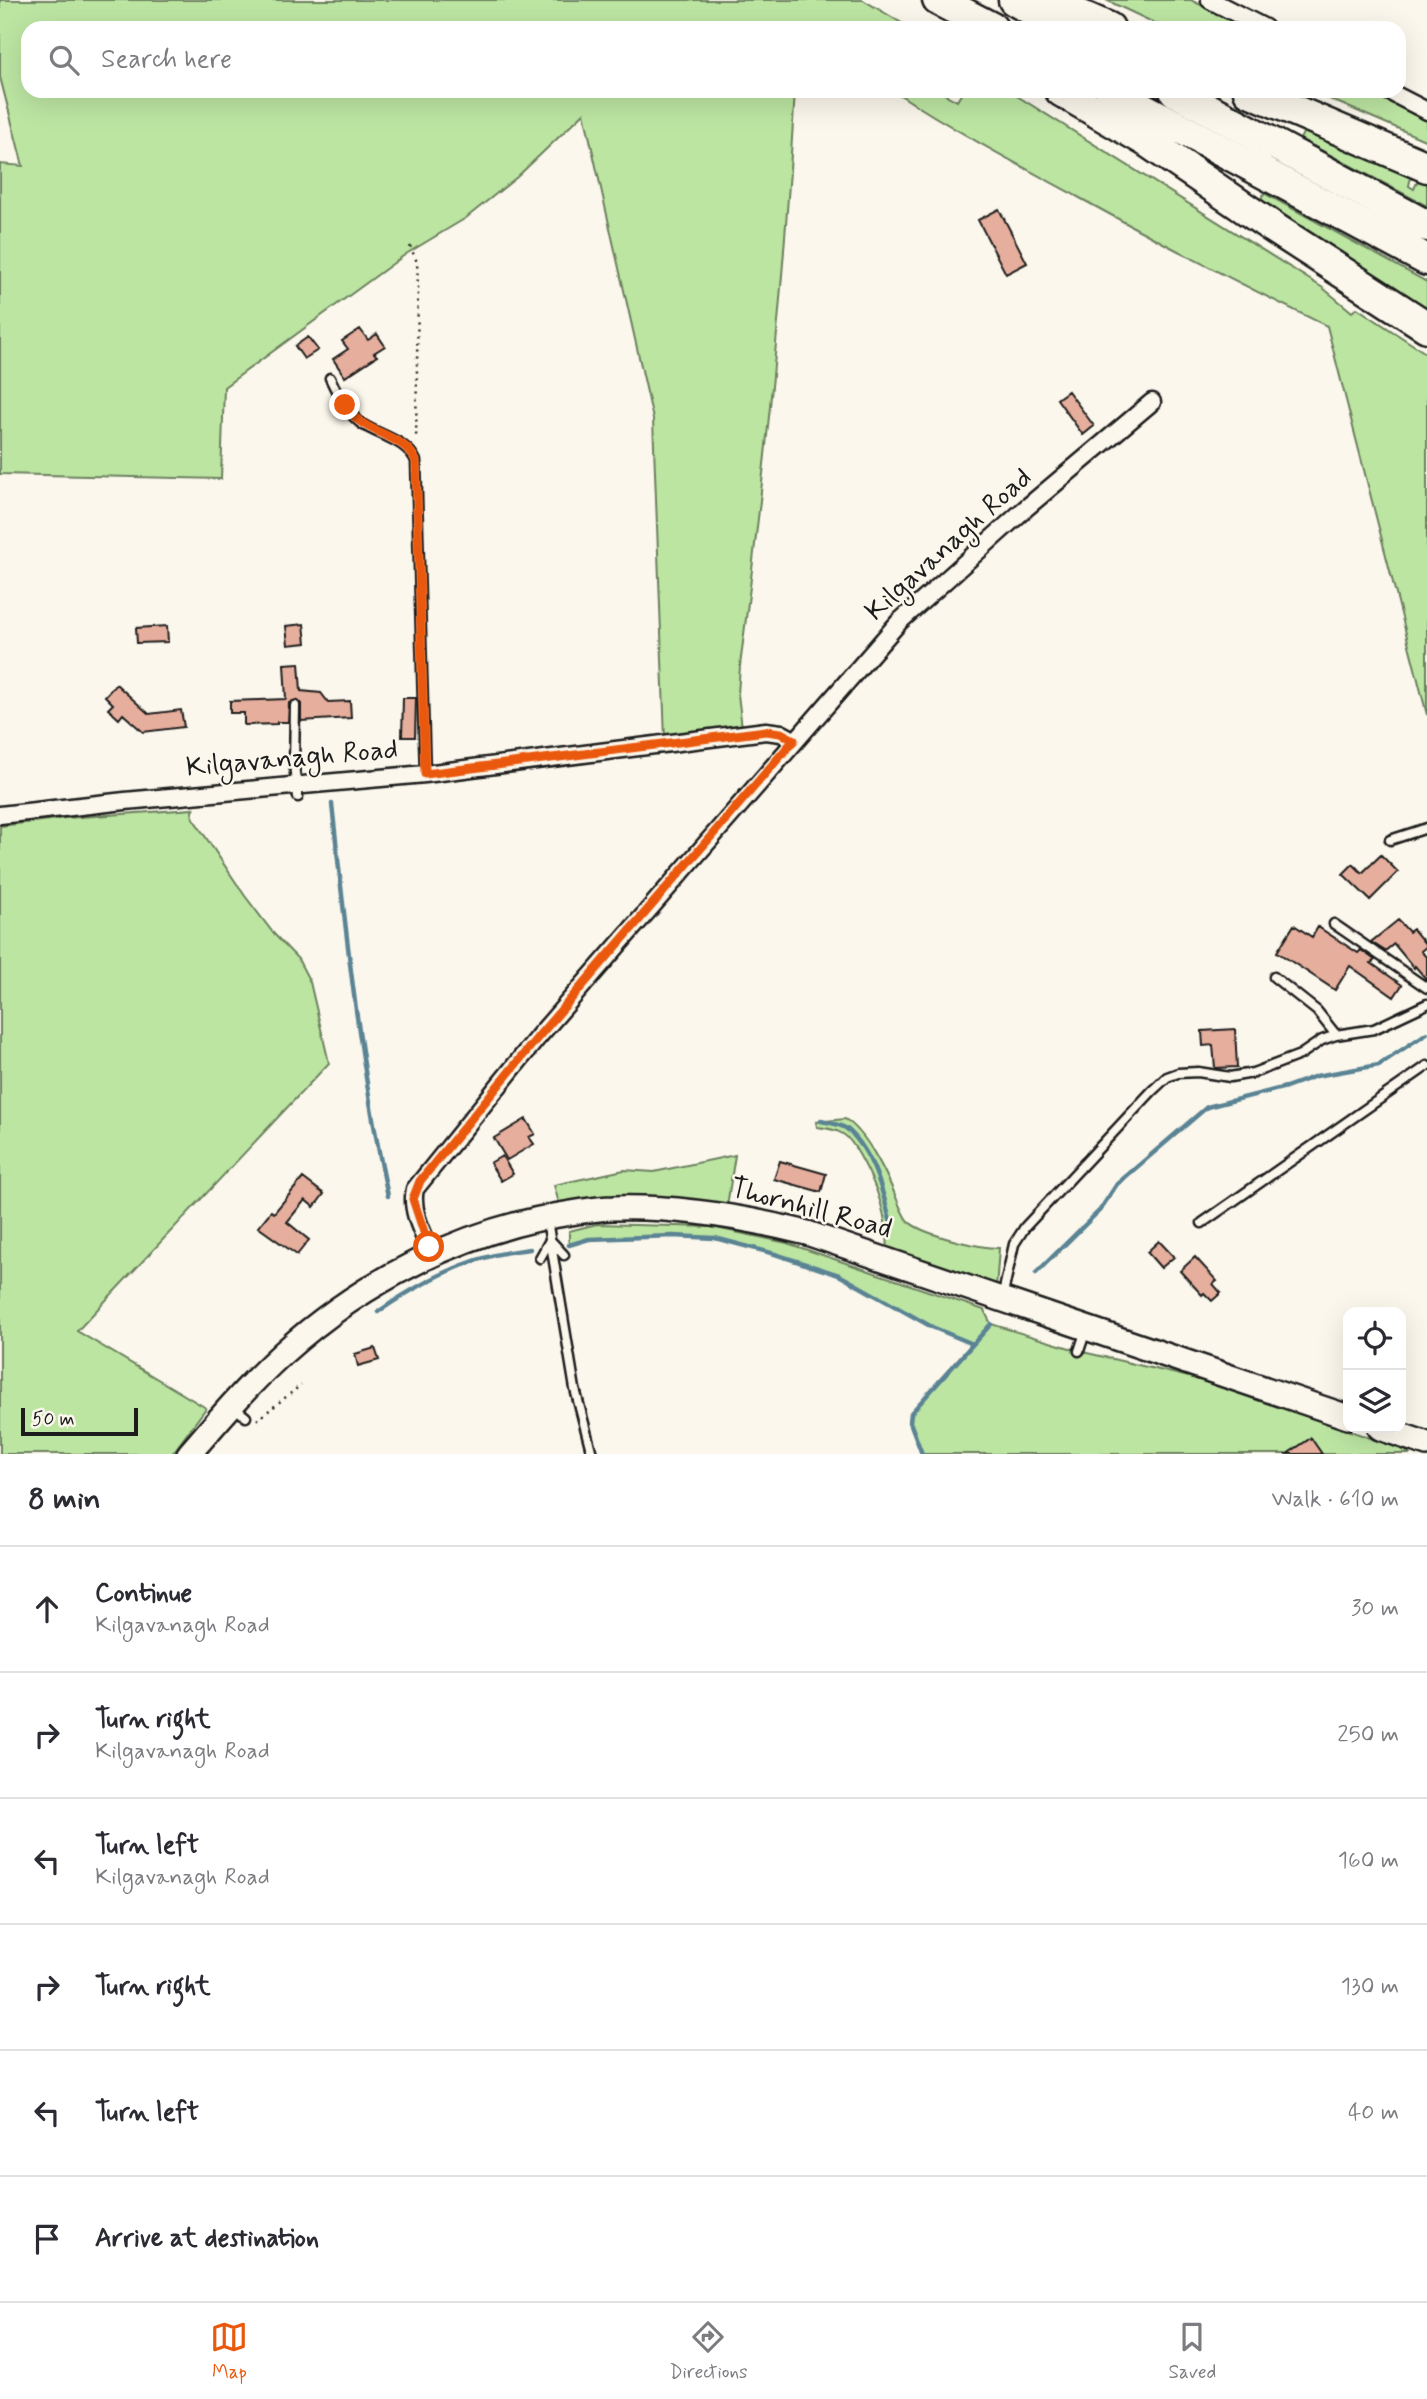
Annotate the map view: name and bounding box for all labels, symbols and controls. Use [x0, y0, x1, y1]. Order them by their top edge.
search box [21, 21, 1406, 98]
icon: search [45, 41, 83, 79]
text: Search here [101, 43, 232, 77]
route end [329, 389, 360, 420]
street label: Kilgavanagh Road [858, 460, 1042, 631]
street label: Kilgavanagh Road [184, 731, 400, 789]
street label: Thornhill Road [726, 1170, 896, 1248]
route start [413, 1231, 444, 1262]
map controls [1343, 1307, 1406, 1433]
button: locate [1343, 1307, 1406, 1370]
button: layers [1343, 1370, 1406, 1433]
scale bar [21, 1405, 138, 1437]
text: 50 m [32, 1407, 75, 1432]
text: 8 min [28, 1480, 101, 1519]
text: Walk · 610 m [1272, 1485, 1399, 1515]
text: Continue [95, 1577, 192, 1611]
icon: ahead [28, 1590, 66, 1628]
text: 30 m [1351, 1594, 1399, 1624]
text: Kilgavanagh Road [95, 1611, 270, 1641]
text: Turn right [95, 1703, 211, 1737]
icon: right [28, 1716, 66, 1754]
text: 250 m [1337, 1720, 1399, 1750]
text: Kilgavanagh Road [95, 1737, 270, 1767]
text: Turn left [95, 1829, 199, 1863]
icon: left [28, 1842, 66, 1880]
text: 160 m [1338, 1846, 1399, 1876]
text: Kilgavanagh Road [95, 1863, 270, 1893]
icon: right [28, 1968, 66, 2006]
text: Turn right [95, 1970, 211, 2004]
text: 130 m [1341, 1972, 1399, 2002]
icon: left [28, 2094, 66, 2132]
text: Turn left [95, 2096, 199, 2130]
text: 40 m [1348, 2098, 1399, 2128]
icon: arrive [28, 2220, 66, 2258]
text: Arrive at destination [95, 2222, 319, 2256]
tab: Map [210, 2318, 248, 2385]
tab: Directions [669, 2318, 748, 2385]
tab: Saved [1168, 2318, 1216, 2385]

